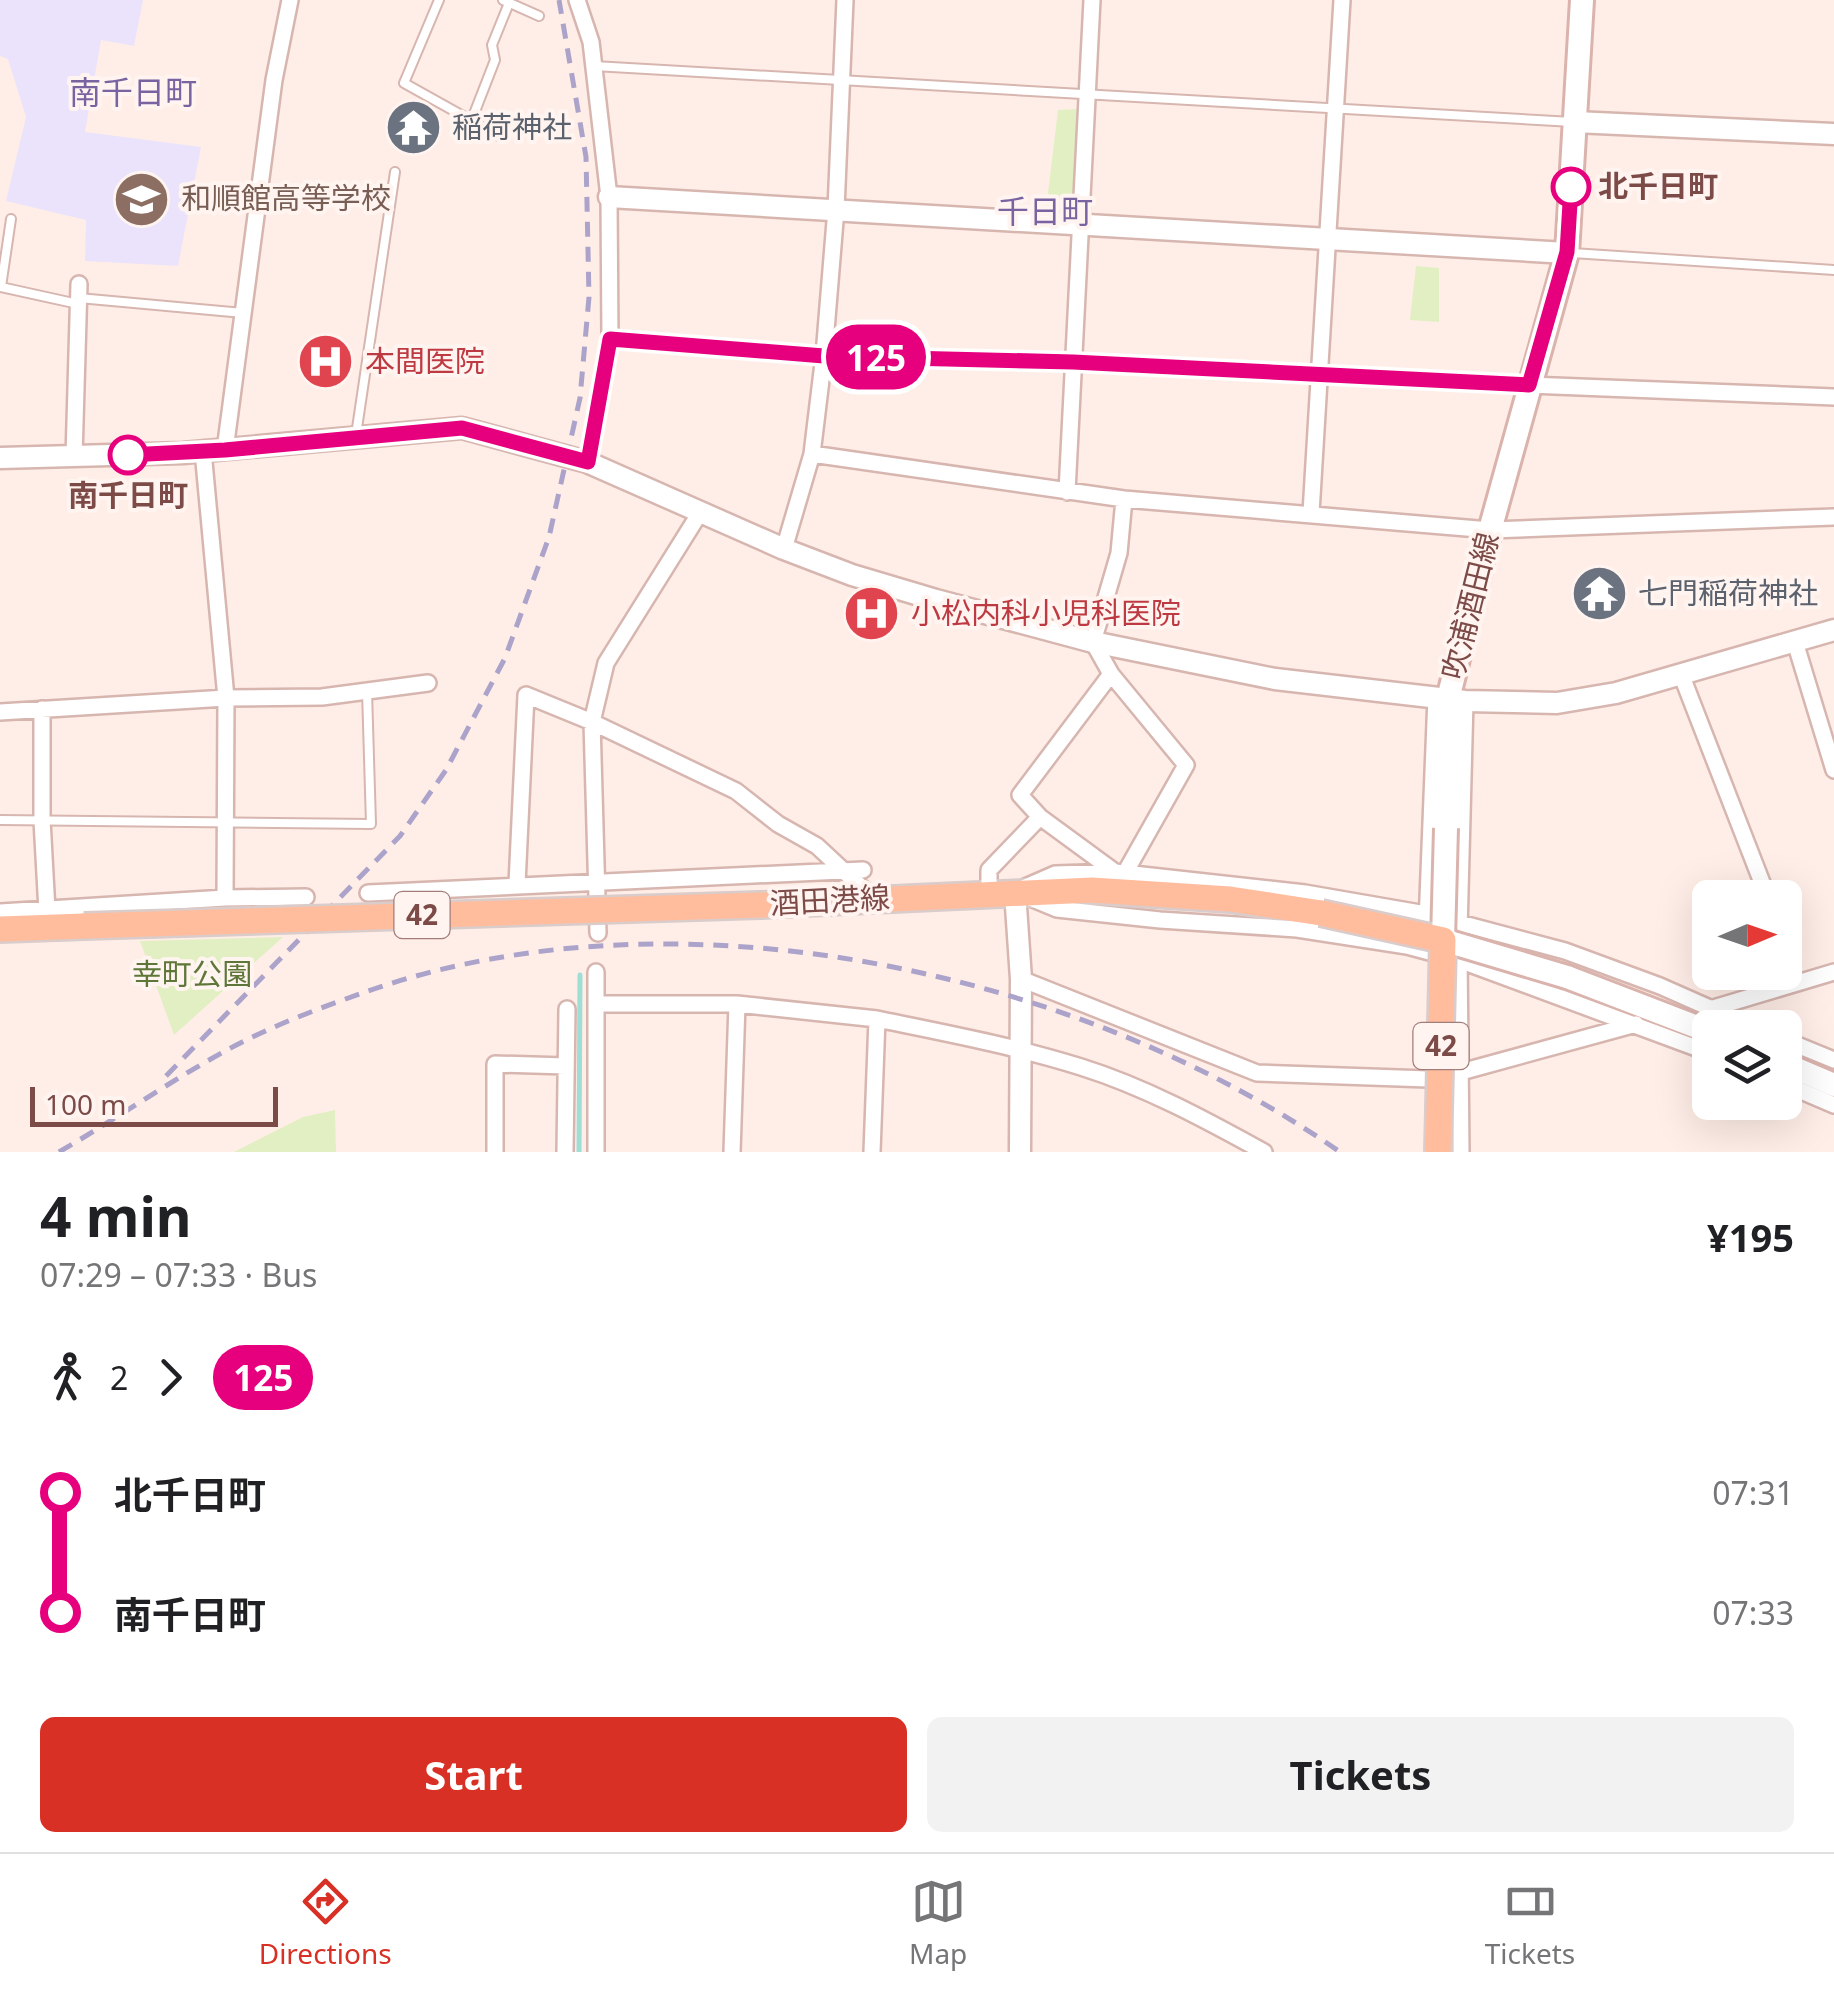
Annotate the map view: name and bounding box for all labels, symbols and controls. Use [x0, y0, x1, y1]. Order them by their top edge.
district label: 南千日町 [69, 70, 197, 113]
temple icon: 稲荷神社 [383, 98, 443, 158]
place label: 稲荷神社 [452, 106, 572, 147]
place label: 北千日町 [1598, 165, 1718, 206]
marker: 北千日町 [1552, 168, 1590, 206]
school or university icon: 和順館高等学校 [112, 169, 172, 229]
place label: 和順館高等学校 [181, 177, 391, 218]
district label: 千日町 [997, 189, 1093, 232]
line badge: 125 [818, 324, 934, 390]
hospital icon: 本間医院 [296, 332, 356, 392]
text: 125 [846, 334, 906, 381]
place label: 本間医院 [365, 340, 485, 381]
marker: 南千日町 [109, 436, 147, 474]
place label: 南千日町 [68, 474, 188, 515]
street label: 吹浦酒田線 [1432, 528, 1508, 683]
temple icon: 七門稲荷神社 [1569, 564, 1629, 624]
place label: 七門稲荷神社 [1638, 572, 1818, 613]
hospital icon: 小松内科小児科医院 [842, 584, 902, 644]
place label: 小松内科小児科医院 [911, 592, 1181, 633]
street label: 酒田港線 [769, 876, 891, 923]
north arrow [1692, 880, 1802, 990]
map controls [1692, 880, 1802, 1120]
road number: 42 [394, 892, 450, 938]
park label: 幸町公園 [132, 953, 252, 994]
button: layers [1692, 1010, 1802, 1120]
road number: 42 [1414, 1023, 1468, 1069]
scale bar [30, 1082, 278, 1126]
text: 100 m [45, 1085, 127, 1123]
text: 4 min [40, 1178, 192, 1253]
text: ¥195 [1707, 1211, 1794, 1263]
text: 07:29 – 07:33 · Bus [40, 1253, 317, 1296]
icon: walk [40, 1350, 95, 1405]
icon: forward [143, 1350, 198, 1405]
text: 125 [233, 1354, 293, 1401]
text: 2 [110, 1356, 128, 1399]
text: 北千日町 [114, 1468, 266, 1520]
text: 07:31 [1712, 1471, 1794, 1514]
text: 南千日町 [114, 1588, 266, 1640]
text: 07:33 [1712, 1591, 1794, 1634]
button: Start [40, 1717, 907, 1832]
button: Tickets [927, 1717, 1794, 1832]
tab: Directions [259, 1874, 392, 1972]
tab: Map [909, 1874, 967, 1972]
tab: Tickets [1485, 1874, 1575, 1972]

